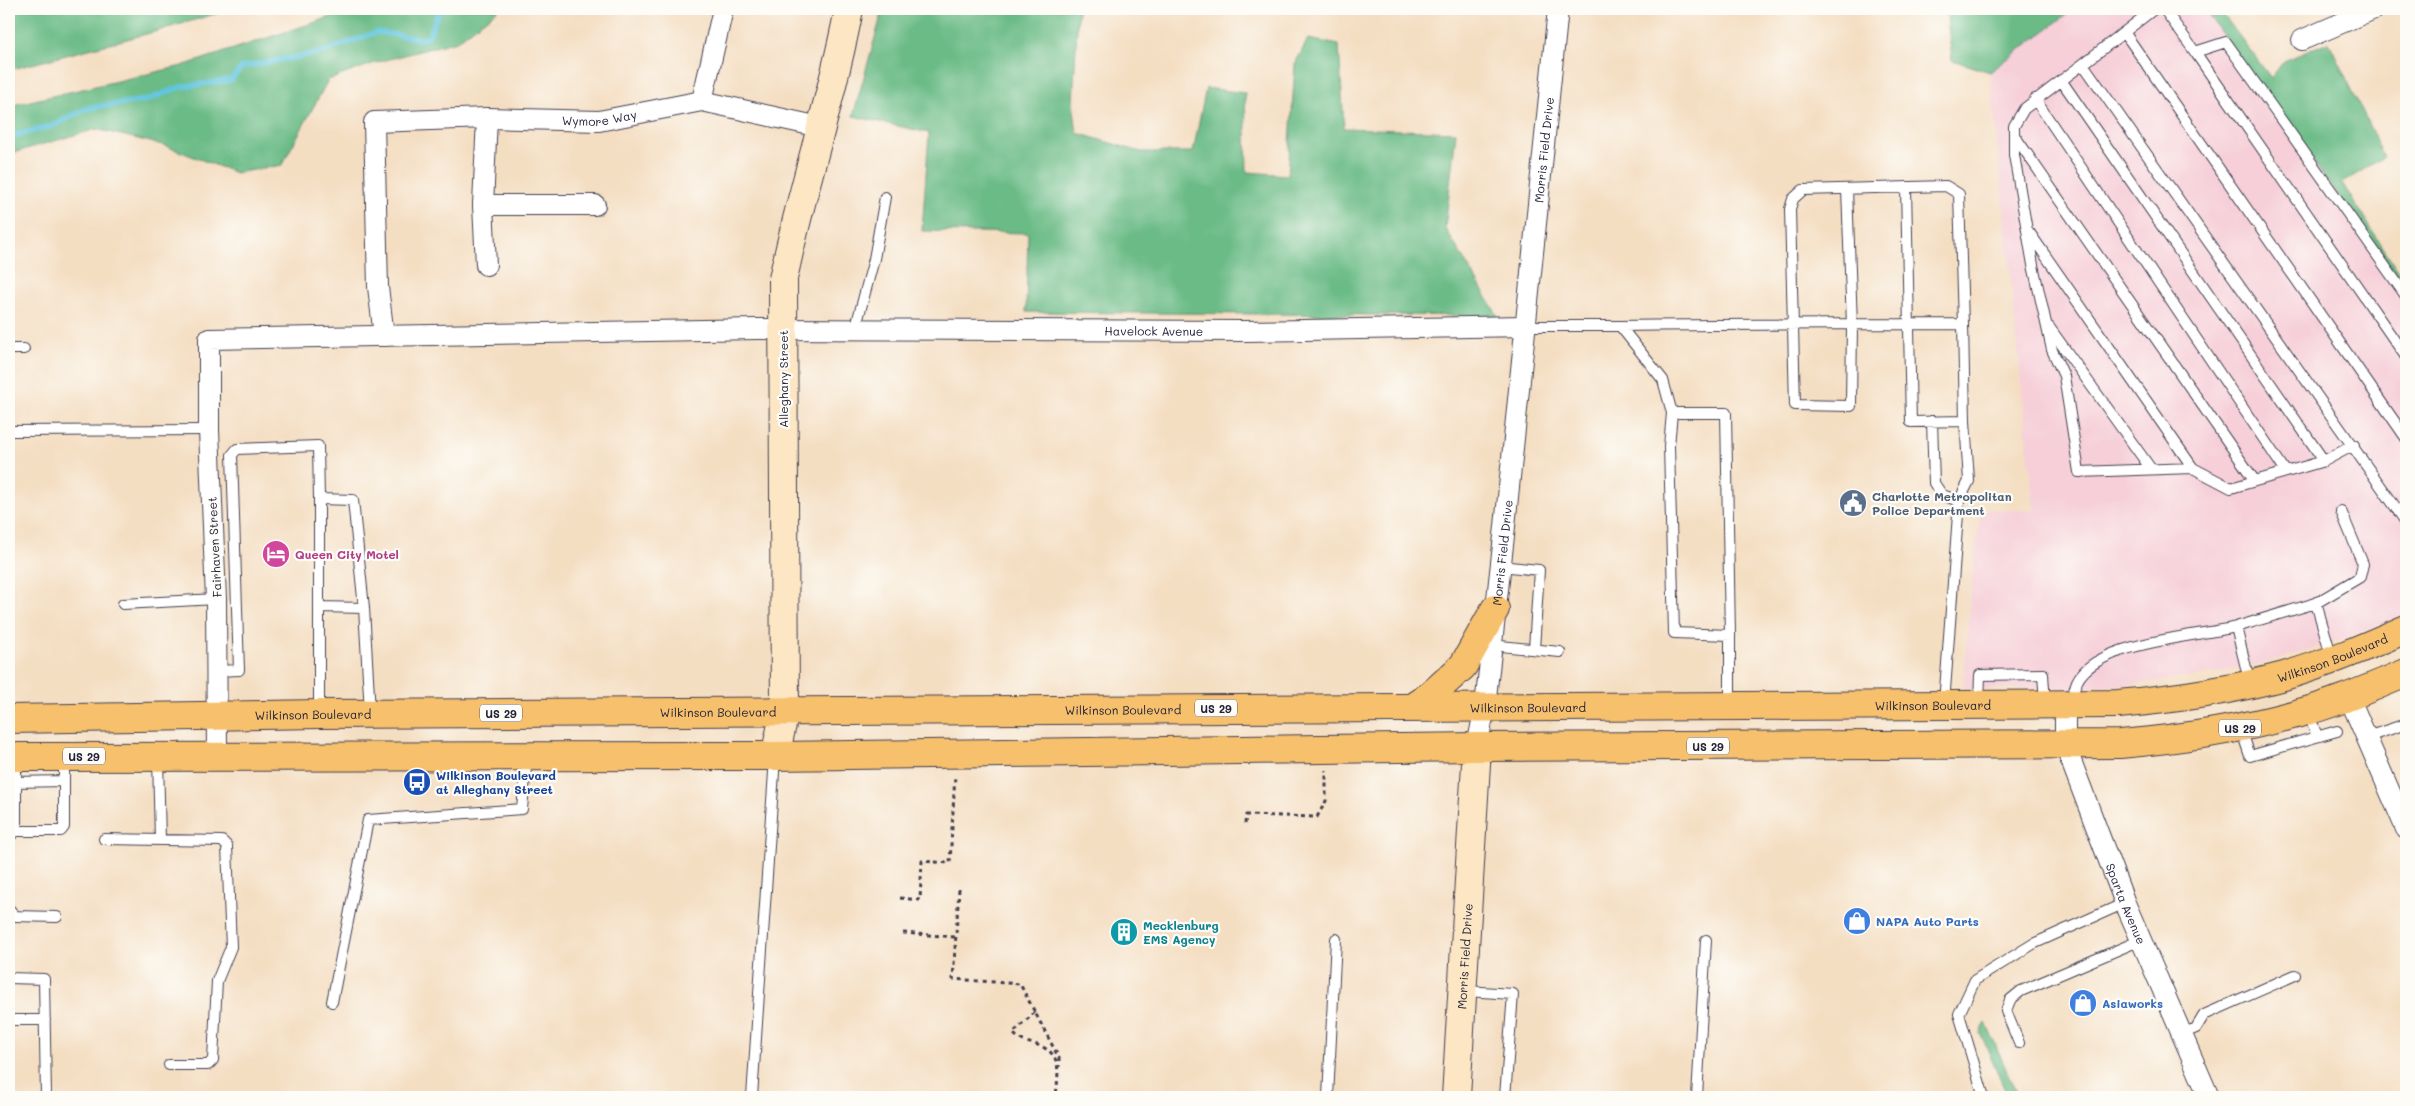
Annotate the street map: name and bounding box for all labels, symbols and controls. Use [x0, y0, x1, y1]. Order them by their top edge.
street label: Morris Field Drive [1530, 96, 1557, 204]
street label: Wymore Way [562, 106, 638, 129]
street label: Havelock Avenue [1104, 322, 1203, 339]
street label: Alleghany Street [775, 330, 791, 428]
public building icon: Charlotte Metropolitan Police Department [1838, 488, 1868, 518]
place label: Charlotte Metropolitan Police Department [1872, 488, 2012, 518]
street label: Fairhaven Street [203, 496, 225, 598]
street label: Morris Field Drive [1488, 499, 1516, 606]
hotel icon: Queen City Motel [261, 539, 291, 569]
place label: Queen City Motel [295, 546, 399, 562]
street label: Wilkinson Boulevard [2275, 630, 2390, 686]
street label: Wilkinson Boulevard [1875, 697, 1992, 713]
street label: Wilkinson Boulevard [1470, 699, 1587, 716]
road number: US 29 [1195, 700, 1237, 716]
street label: Wilkinson Boulevard [1065, 701, 1182, 718]
street label: Wilkinson Boulevard [660, 703, 777, 720]
road number: US 29 [480, 704, 522, 721]
street label: Wilkinson Boulevard [255, 706, 372, 723]
road number: US 29 [2219, 720, 2261, 736]
road number: US 29 [1687, 738, 1729, 754]
road number: US 29 [63, 748, 105, 764]
bus stop icon: Wilkinson Boulevard at Alleghany Street [402, 767, 432, 797]
place label: Wilkinson Boulevard at Alleghany Street [436, 767, 556, 797]
street label: Sparta Avenue [2103, 861, 2150, 946]
street label: Morris Field Drive [1453, 903, 1476, 1010]
shop icon: NAPA Auto Parts [1842, 906, 1872, 936]
place label: NAPA Auto Parts [1876, 913, 1979, 929]
building icon: Mecklenburg EMS Agency [1109, 917, 1139, 947]
place label: Mecklenburg EMS Agency [1143, 917, 1219, 947]
shop icon: Asiaworks [2068, 988, 2098, 1018]
place label: Asiaworks [2102, 995, 2163, 1011]

